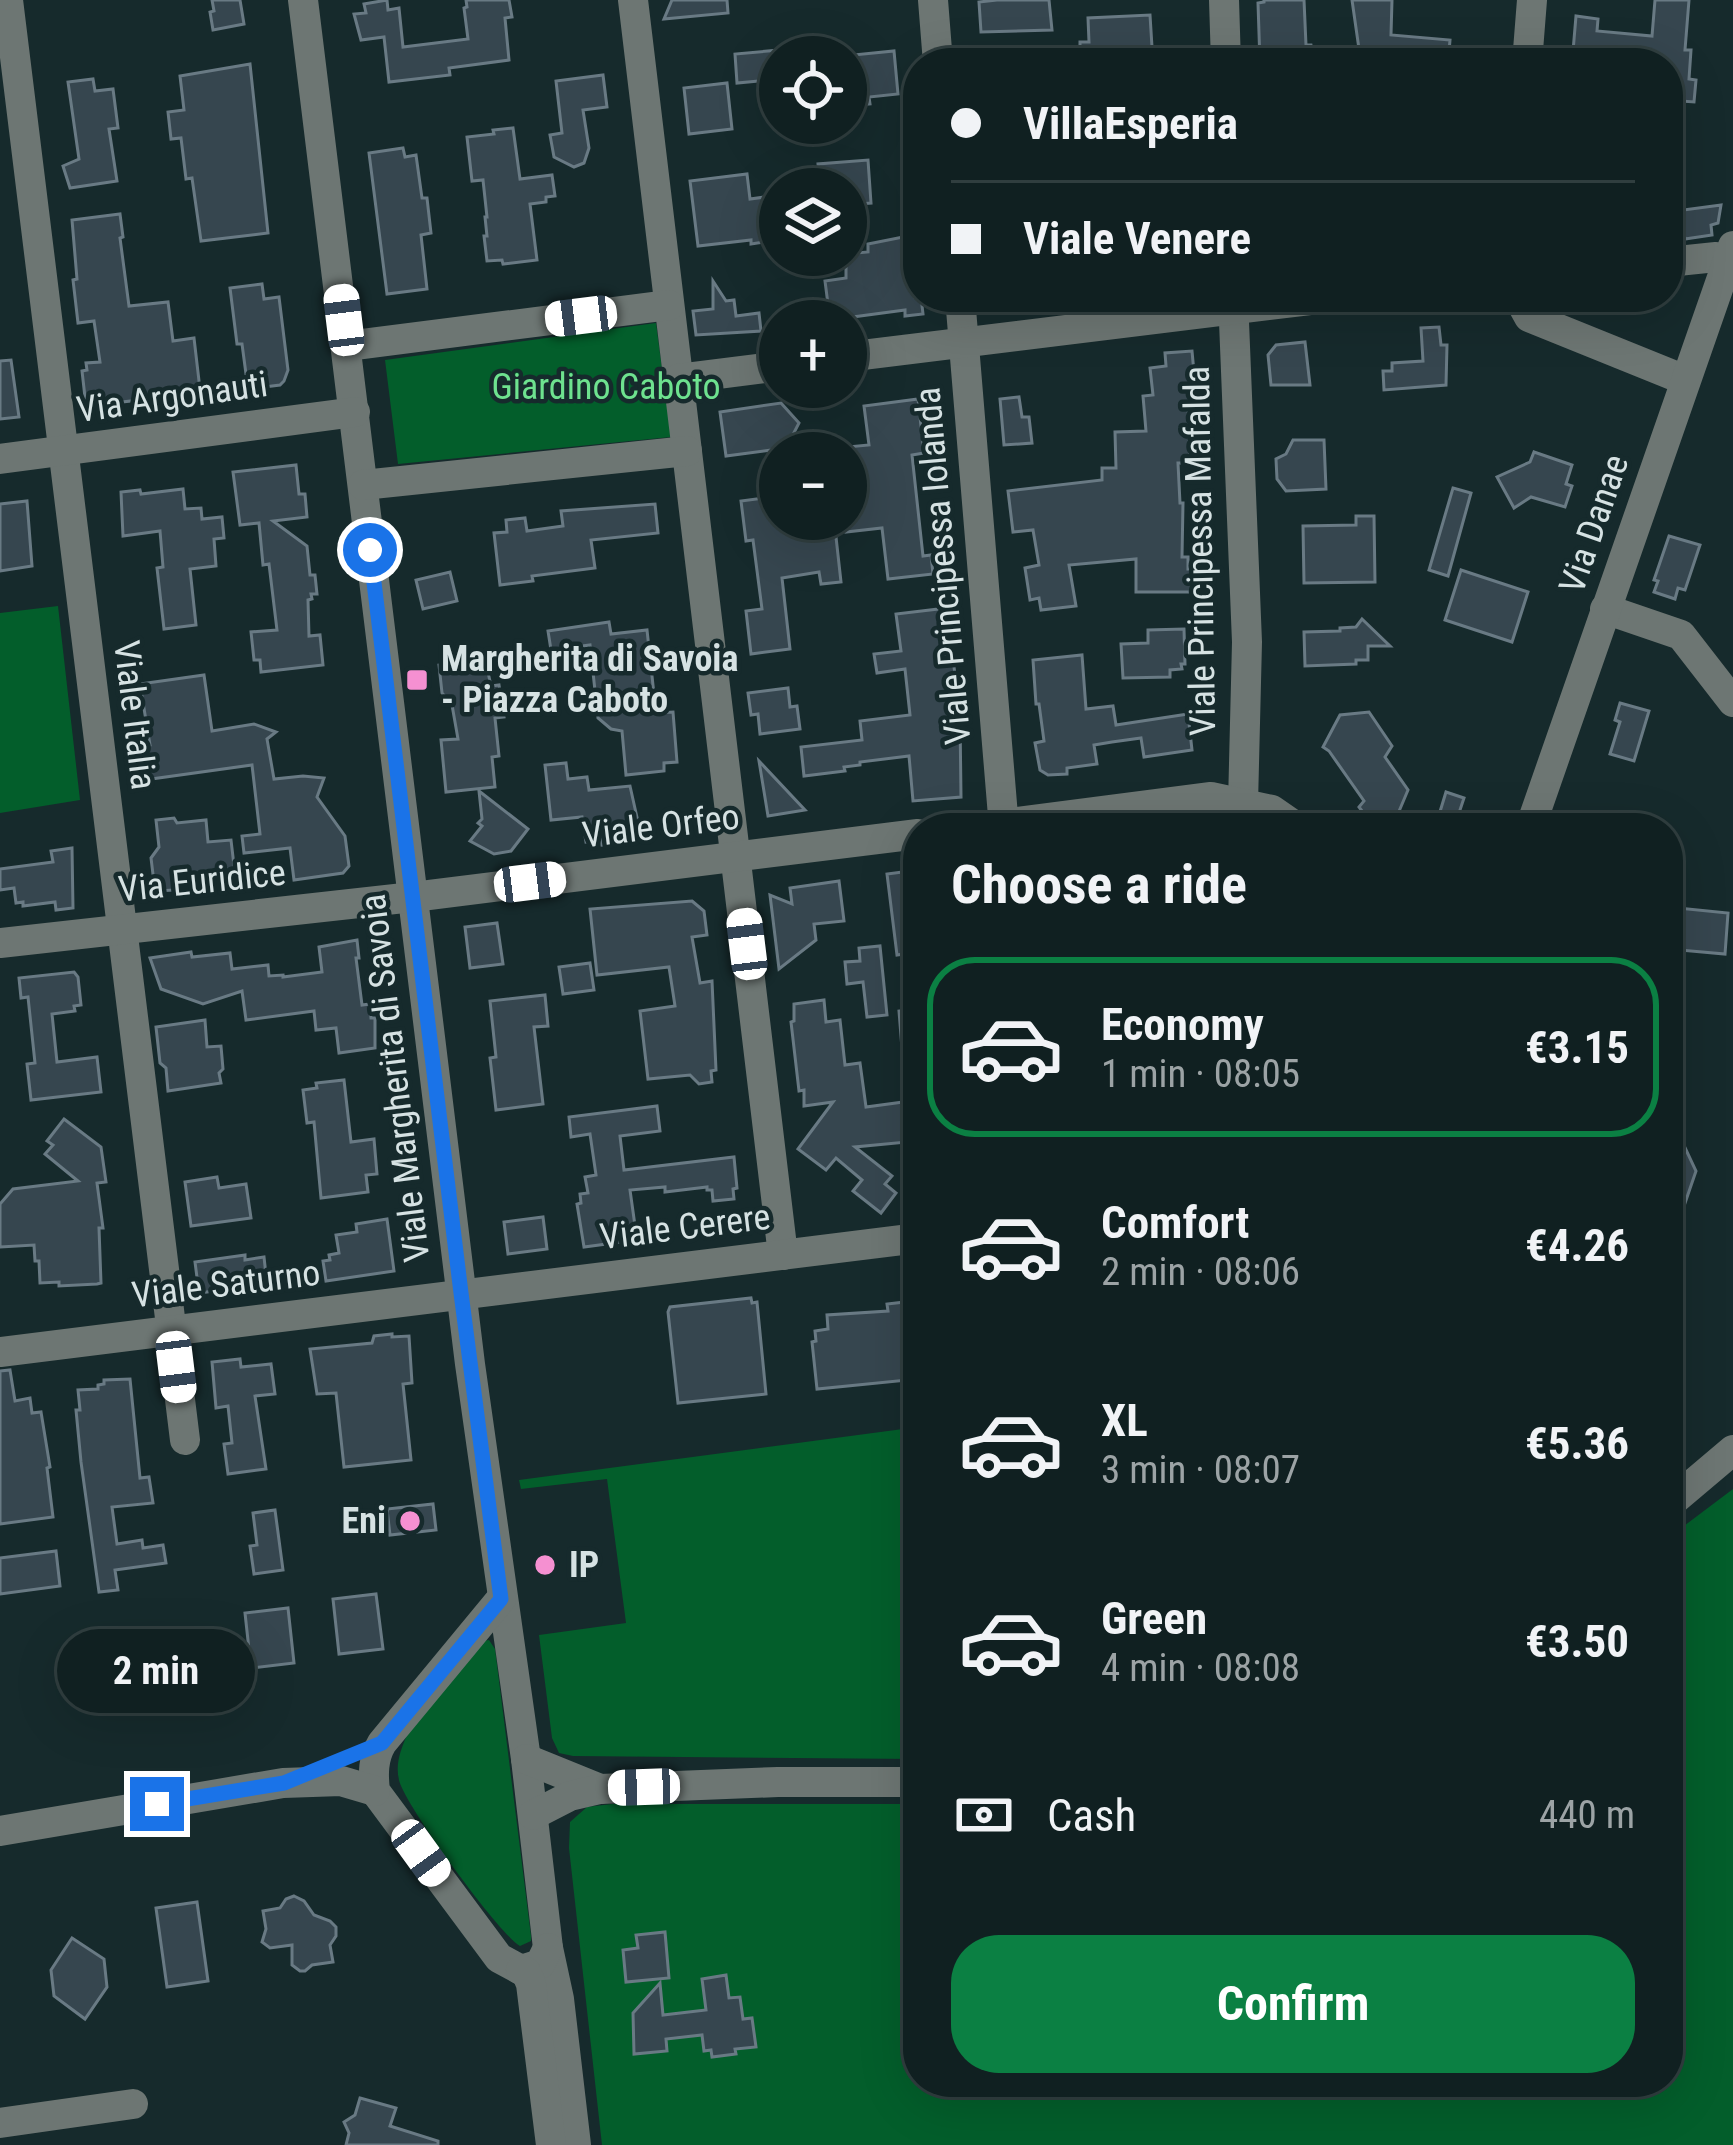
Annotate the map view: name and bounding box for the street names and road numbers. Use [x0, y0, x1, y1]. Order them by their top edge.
street label: Via Argonauti [74, 363, 270, 431]
street label: Viale Principessa Mafalda [1176, 366, 1224, 736]
street label: Viale Principessa Iolanda [906, 386, 980, 746]
street label: Via Danae [1551, 449, 1637, 599]
street label: Viale Italia [105, 638, 165, 792]
street label: Viale Orfeo [580, 796, 742, 856]
street label: Via Euridice [116, 851, 288, 911]
street label: Viale Margherita di Savoia [352, 892, 438, 1264]
street label: Viale Cerere [597, 1196, 773, 1258]
street label: Viale Saturno [129, 1252, 323, 1316]

